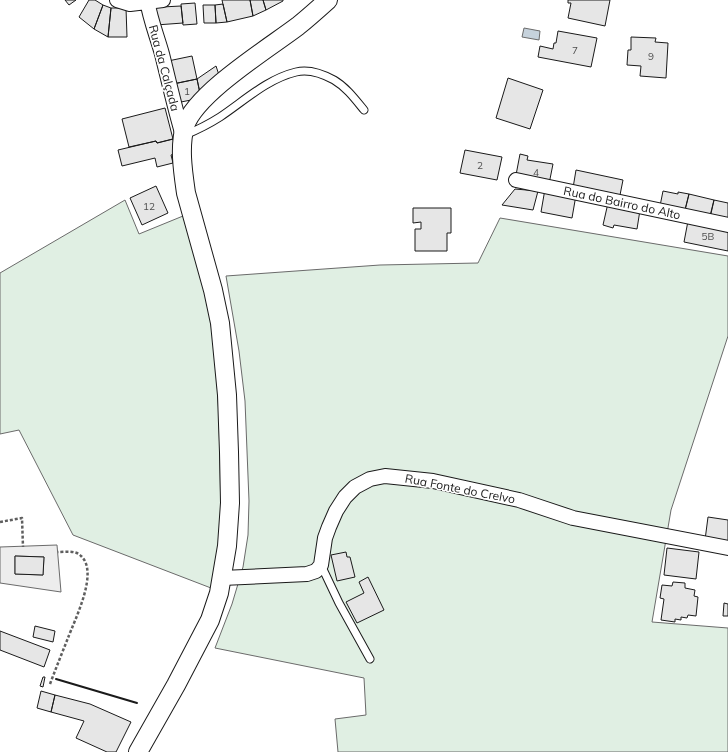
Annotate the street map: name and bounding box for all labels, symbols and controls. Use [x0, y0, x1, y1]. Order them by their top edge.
street label: Rua da Calçada [146, 23, 183, 113]
house number: 7 [572, 44, 578, 57]
house number: 9 [648, 50, 654, 63]
house number: 1 [184, 85, 190, 98]
house number: 2 [477, 159, 483, 172]
house number: 4 [533, 166, 539, 179]
street label: Rua do Bairro do Alto [562, 183, 682, 222]
house number: 12 [143, 200, 155, 213]
house number: 5B [702, 230, 715, 243]
street label: Rua Fonte do Crelvo [404, 470, 517, 507]

